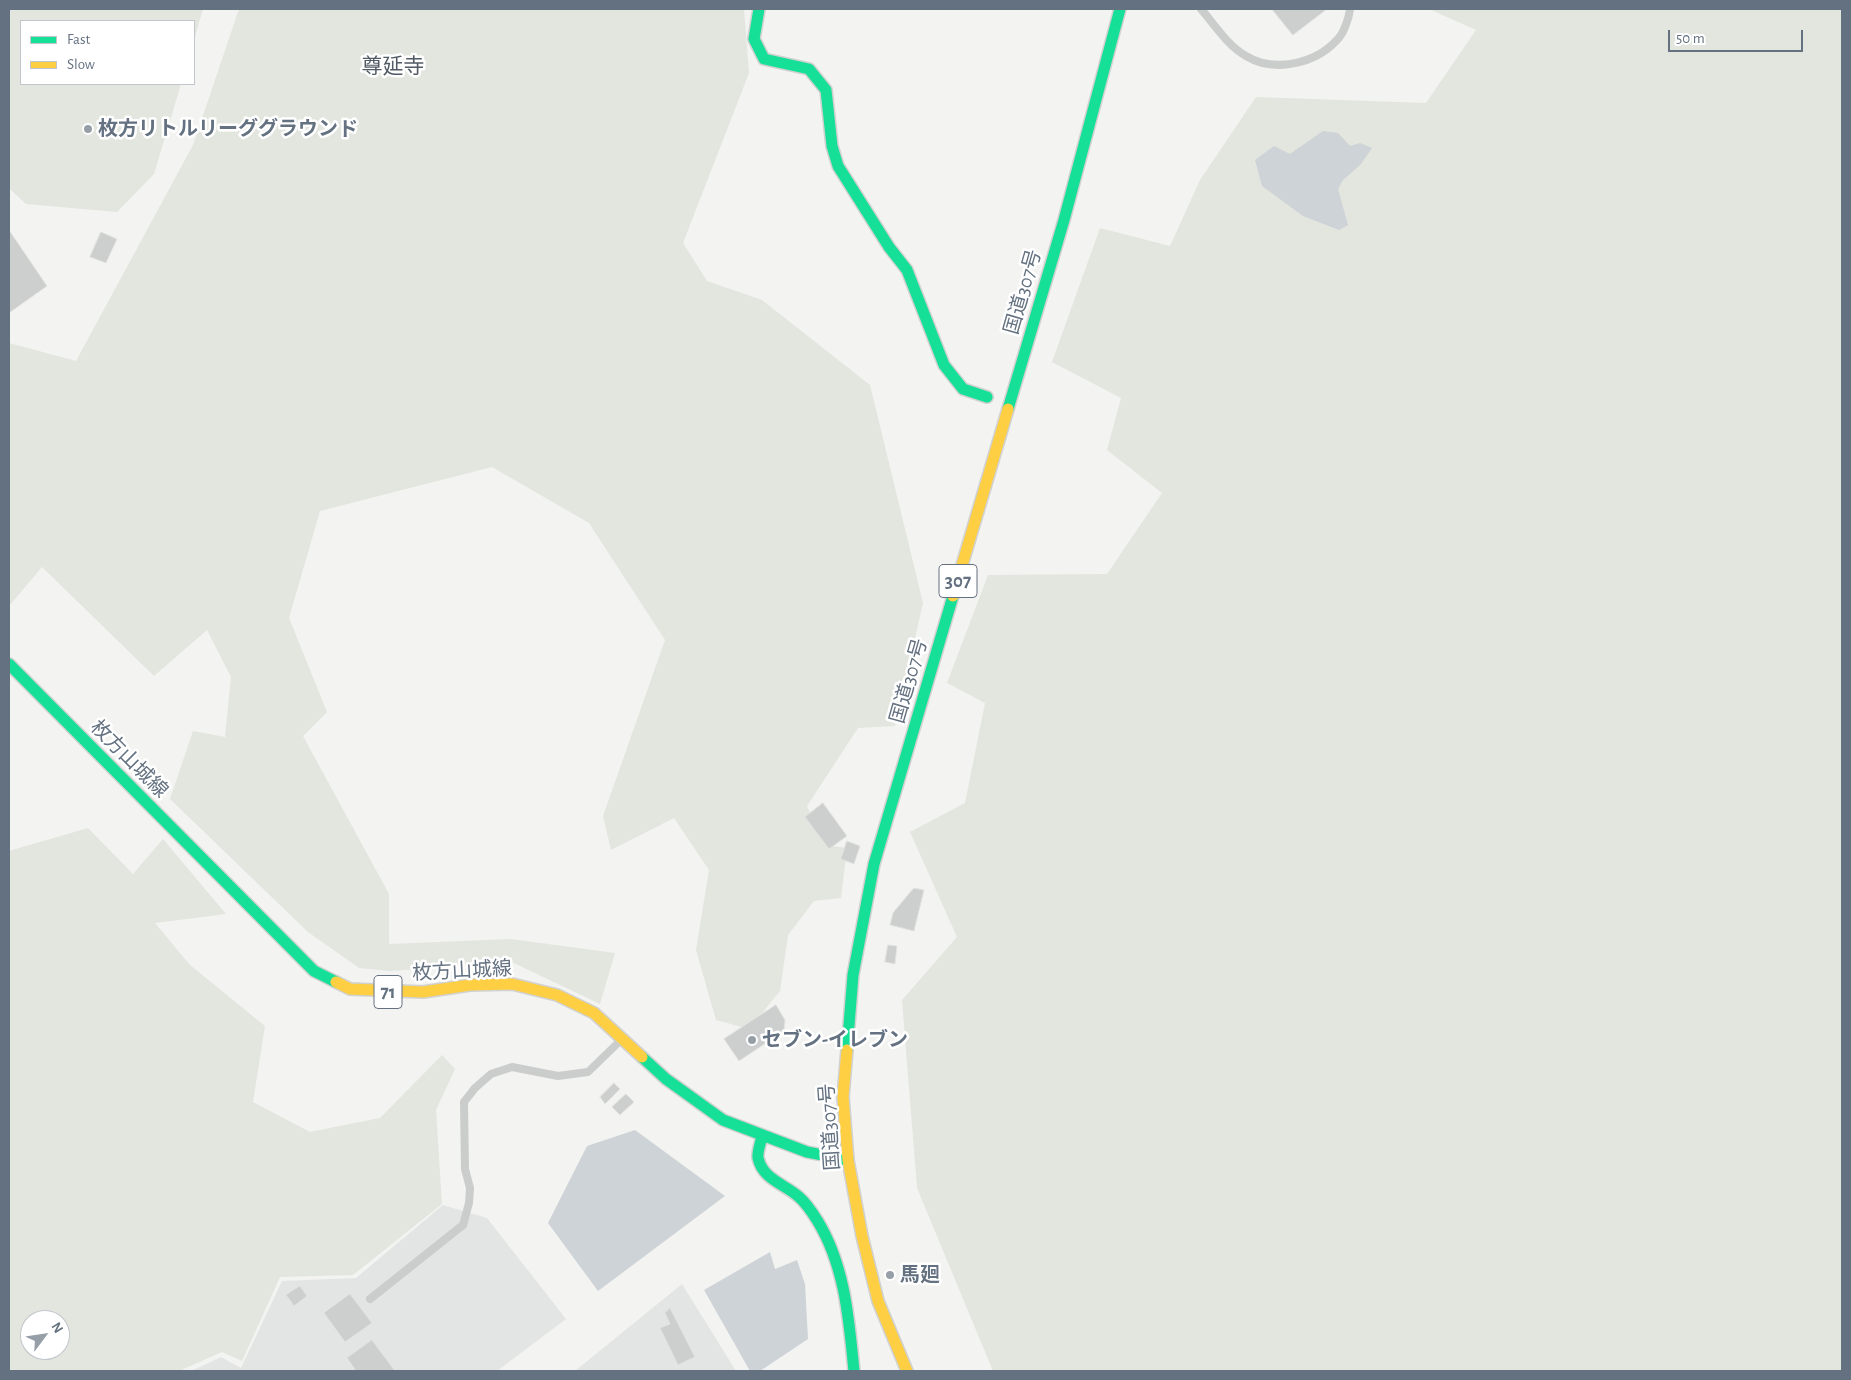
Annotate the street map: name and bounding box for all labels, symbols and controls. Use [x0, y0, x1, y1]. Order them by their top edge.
legend [20, 20, 195, 85]
scale bar [1671, 20, 1806, 52]
text: 50 m [1676, 31, 1705, 46]
text: Fast [67, 32, 90, 47]
district label: 尊延寺 [362, 54, 424, 80]
text: Slow [67, 57, 95, 72]
place label: 枚方リトルリーググラウンド [98, 117, 358, 141]
marker: 枚方リトルリーググラウンド [82, 123, 94, 135]
street label: 国道307号 [999, 247, 1047, 337]
road number: 307 [939, 564, 977, 598]
street label: 国道307号 [885, 636, 933, 726]
street label: 枚方山城線 [85, 715, 173, 803]
street label: 枚方山城線 [411, 956, 513, 986]
road number: 71 [374, 976, 402, 1009]
place label: セブン-イレブン [762, 1028, 908, 1052]
marker: セブン-イレブン [746, 1034, 758, 1046]
street label: 国道307号 [815, 1083, 845, 1171]
place label: 馬廻 [900, 1263, 940, 1287]
marker: 馬廻 [884, 1269, 896, 1281]
north arrow [20, 1310, 70, 1360]
text: N [48, 1320, 66, 1336]

